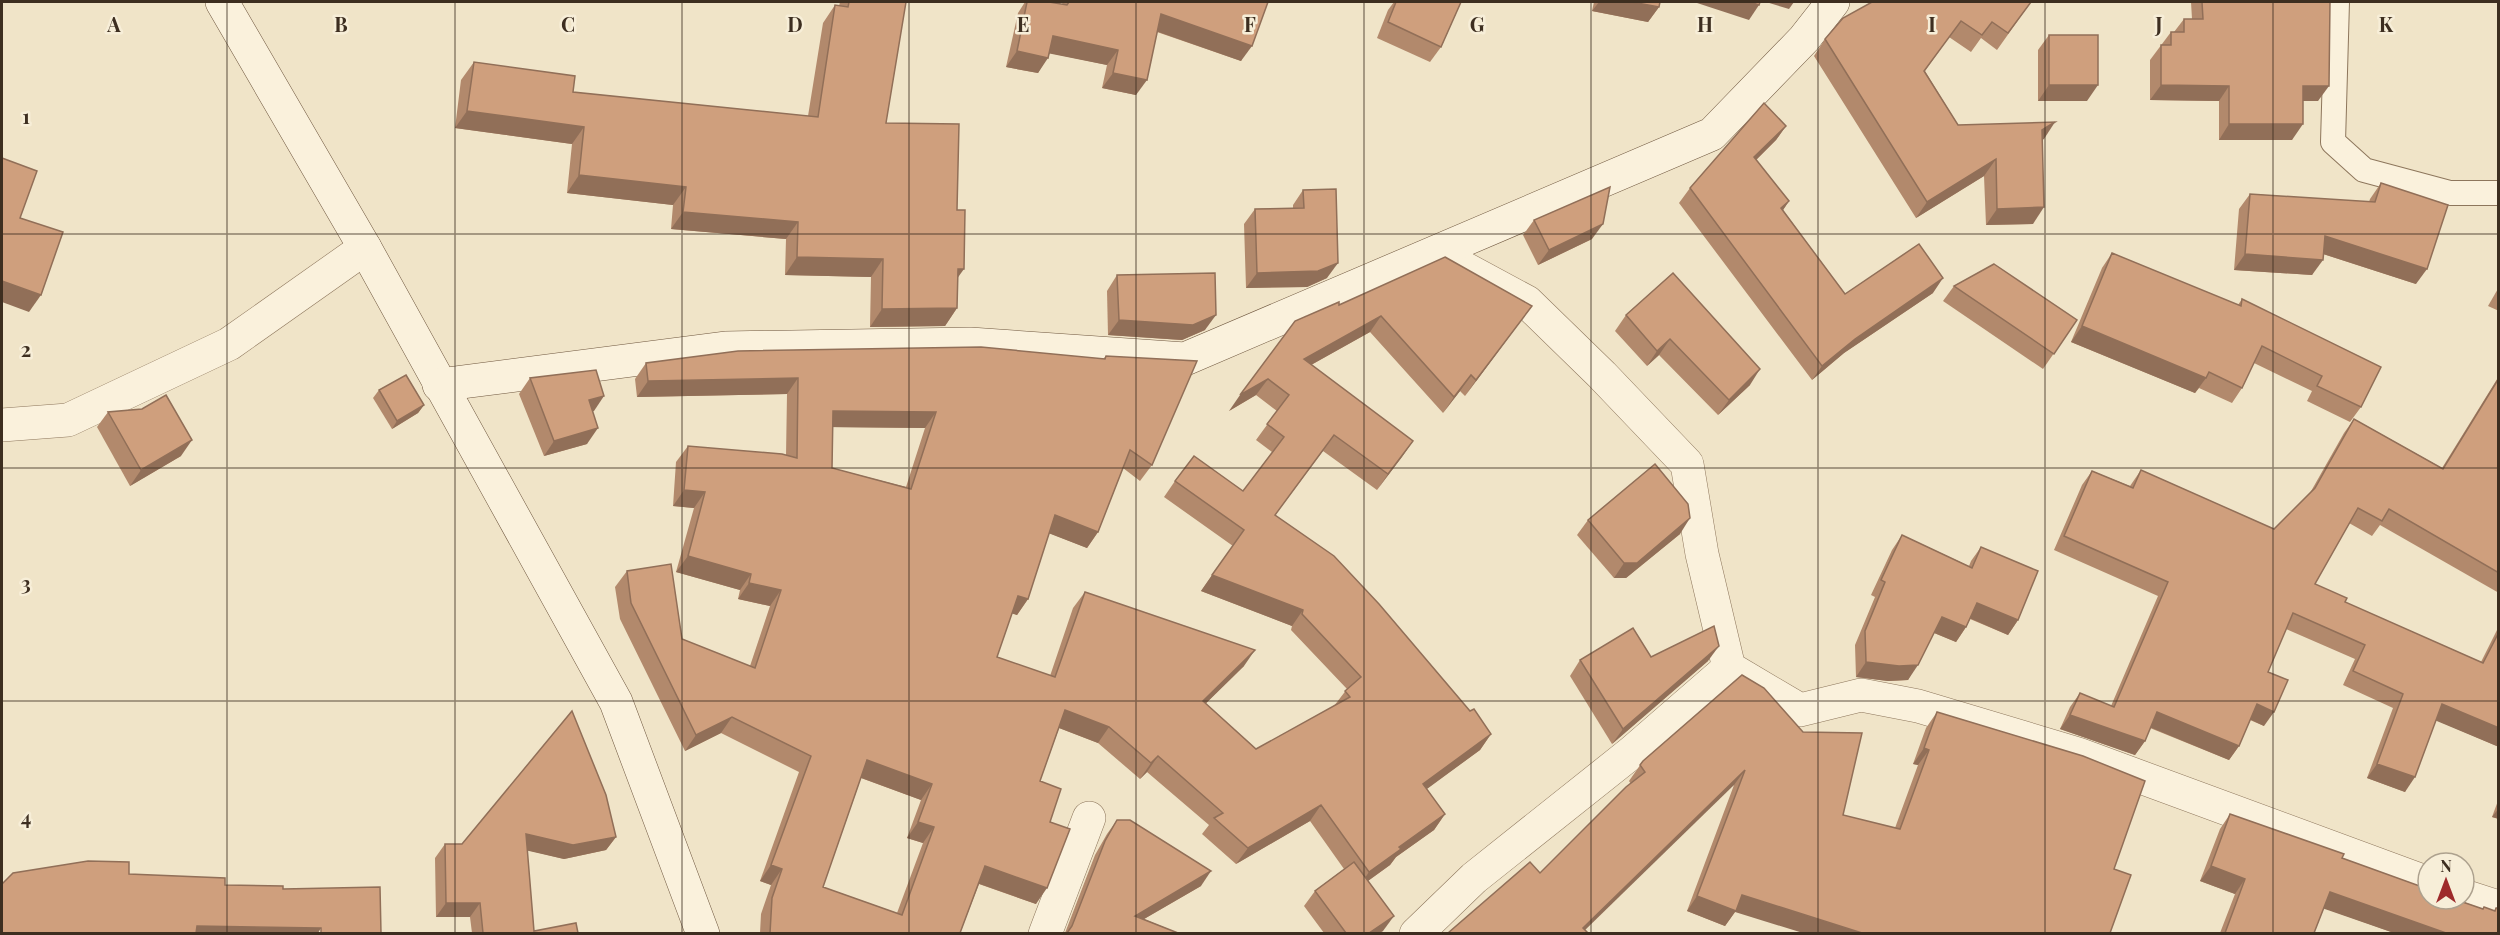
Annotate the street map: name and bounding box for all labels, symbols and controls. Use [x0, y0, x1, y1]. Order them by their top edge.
text: A [106, 10, 121, 37]
text: B [334, 10, 348, 37]
text: C [561, 10, 575, 37]
text: D [787, 10, 803, 37]
text: E [1017, 10, 1029, 37]
text: F [1244, 10, 1256, 37]
text: G [1470, 10, 1485, 37]
text: H [1697, 10, 1713, 37]
text: I [1928, 10, 1936, 37]
text: J [2154, 10, 2163, 37]
text: K [2379, 10, 2394, 37]
text: 1 [22, 102, 30, 129]
text: 2 [21, 335, 31, 362]
text: 3 [21, 569, 31, 596]
text: 4 [21, 803, 31, 830]
north arrow [2416, 851, 2476, 911]
text: N [2440, 855, 2452, 876]

